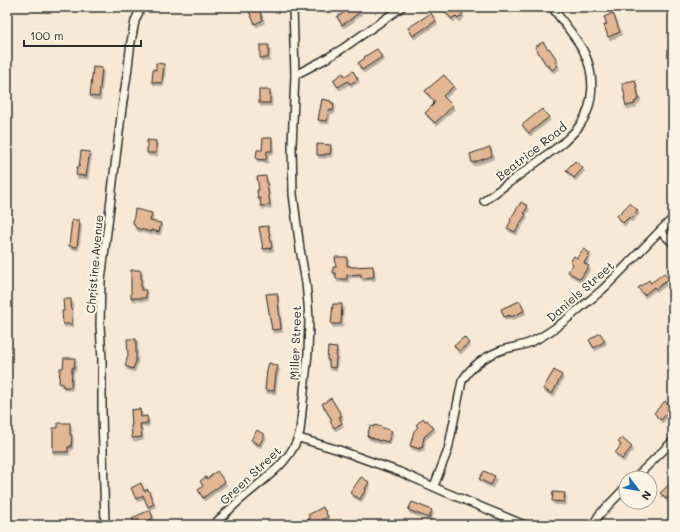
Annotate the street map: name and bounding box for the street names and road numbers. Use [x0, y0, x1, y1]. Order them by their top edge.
street label: Beatrice Road [492, 118, 570, 184]
street label: Christine Avenue [82, 214, 106, 314]
street label: Daniels Street [543, 257, 617, 325]
street label: Miller Street [286, 305, 304, 381]
street label: Green Street [216, 442, 284, 508]

